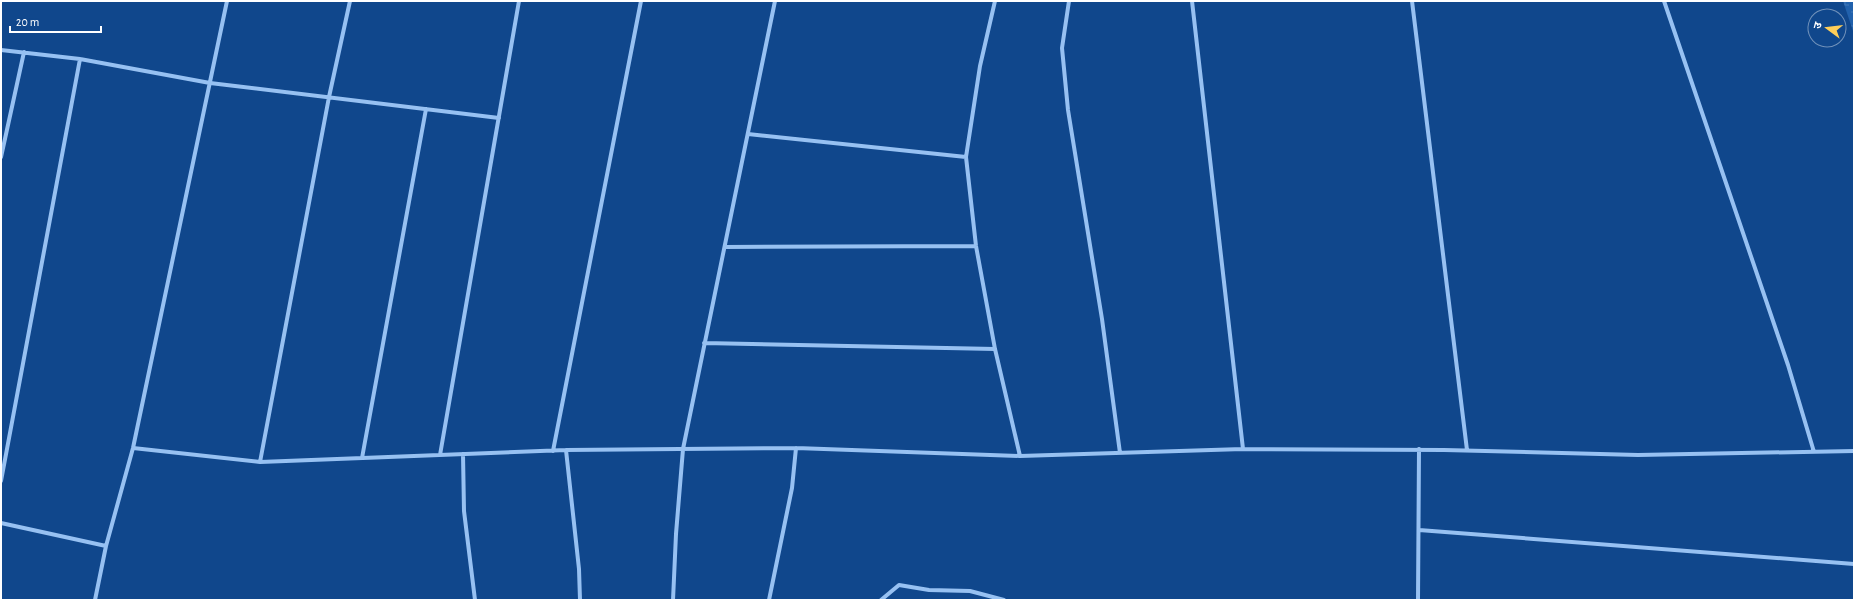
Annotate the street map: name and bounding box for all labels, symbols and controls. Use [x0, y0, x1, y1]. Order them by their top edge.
scale bar [10, 8, 101, 34]
north arrow [1807, 8, 1847, 48]
text: 20 m [16, 16, 39, 28]
text: उ [1812, 20, 1824, 30]

